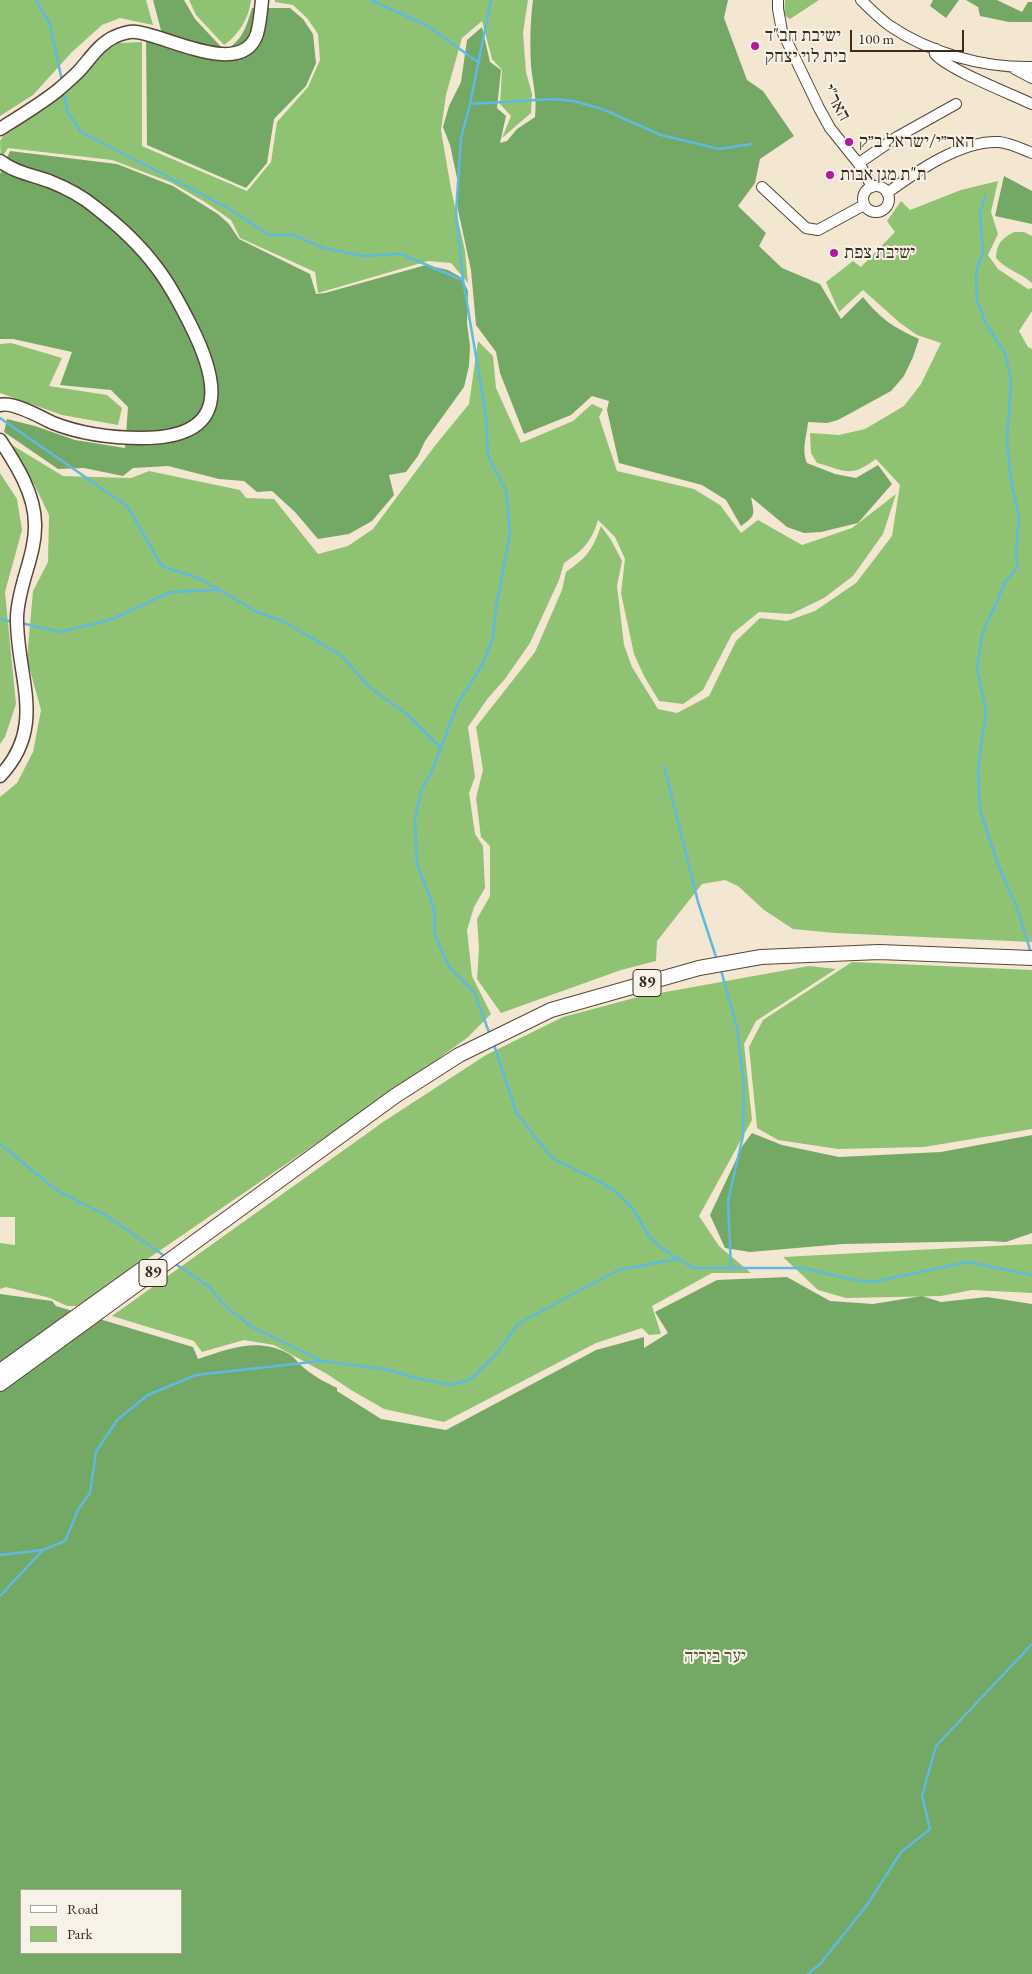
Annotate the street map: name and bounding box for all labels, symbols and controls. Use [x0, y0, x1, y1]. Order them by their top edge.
scale bar [852, 20, 966, 52]
place label: ישיבת חב"ד בית לוי יצחק [765, 25, 847, 68]
text: 100 m [858, 29, 894, 48]
marker: ישיבת חב"ד בית לוי יצחק [749, 40, 761, 52]
street label: האר"י [817, 81, 855, 125]
place label: האר״י/ישראל ב״ק [859, 131, 974, 153]
marker: האר״י/ישראל ב״ק [843, 136, 855, 148]
place label: ת"ת מגן אבות [840, 164, 927, 186]
marker: ת"ת מגן אבות [824, 169, 836, 181]
place label: ישיבת צפת [844, 242, 915, 264]
marker: ישיבת צפת [828, 247, 840, 259]
road number: 89 [633, 970, 661, 996]
road number: 89 [139, 1260, 167, 1286]
park label: יער ביריה [684, 1646, 746, 1668]
legend [20, 1889, 182, 1954]
text: Road [67, 1899, 98, 1918]
text: Park [67, 1924, 93, 1943]

